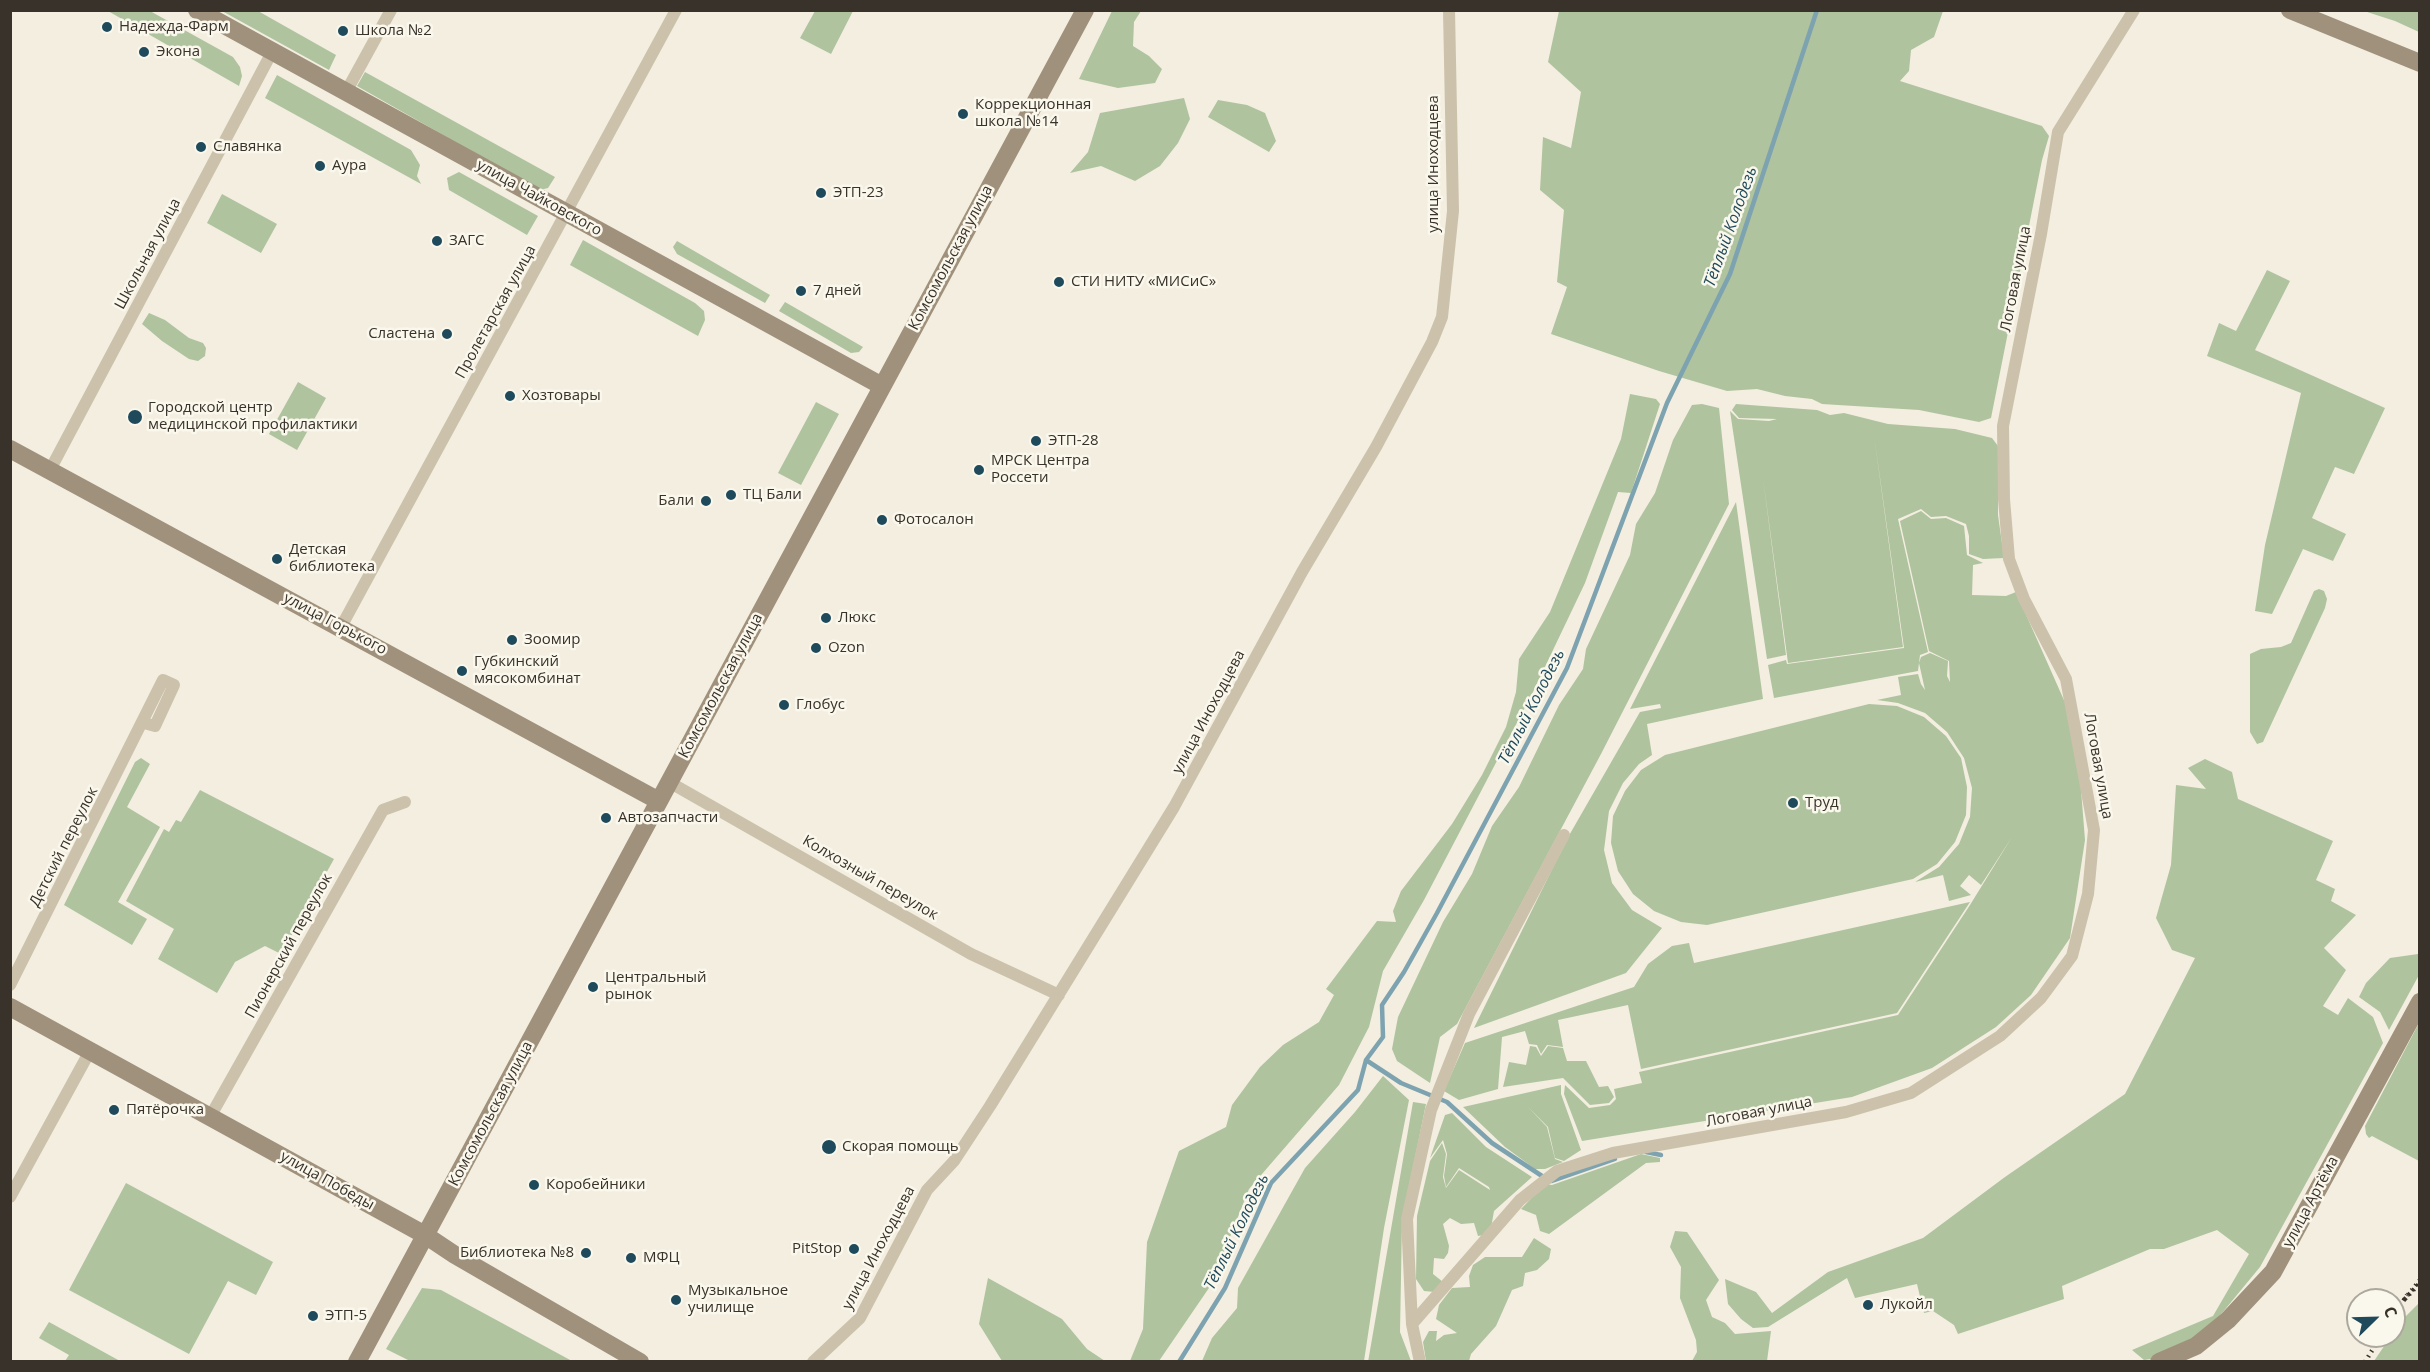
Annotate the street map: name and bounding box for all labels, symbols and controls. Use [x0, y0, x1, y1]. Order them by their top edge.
place label: Надежда-Фарм [119, 18, 229, 36]
marker: Надежда-Фарм [100, 20, 114, 34]
place label: Школа №2 [355, 22, 432, 40]
marker: Школа №2 [336, 24, 350, 38]
place label: Экона [156, 43, 200, 61]
marker: Экона [137, 45, 151, 59]
street label: улица Иноходцева [1425, 95, 1443, 233]
place label: Коррекционная школа №14 [975, 96, 1091, 131]
marker: Коррекционная школа №14 [956, 107, 970, 121]
place label: Славянка [213, 138, 282, 156]
marker: Славянка [194, 140, 208, 154]
street label: улица Чайковского [473, 156, 605, 240]
place label: Аура [332, 157, 367, 175]
marker: Аура [313, 159, 327, 173]
water label: Тёплый Колодезь [1700, 164, 1762, 290]
street label: Комсомольская улица [905, 182, 997, 334]
place label: ЭТП-23 [833, 184, 884, 202]
marker: ЭТП-23 [814, 186, 828, 200]
street label: Школьная улица [111, 195, 185, 313]
street label: Логовая улица [1997, 224, 2035, 334]
place label: ЗАГС [449, 232, 484, 250]
marker: ЗАГС [430, 234, 444, 248]
street label: Пролетарская улица [452, 242, 540, 382]
place label: СТИ НИТУ «МИСиС» [1071, 273, 1216, 291]
marker: СТИ НИТУ «МИСиС» [1052, 275, 1066, 289]
place label: 7 дней [813, 282, 862, 300]
marker: 7 дней [794, 284, 808, 298]
place label: Сластена [368, 325, 435, 343]
marker: Сластена [440, 327, 454, 341]
place label: Хозтовары [522, 387, 601, 405]
marker: Хозтовары [503, 389, 517, 403]
place label: Городской центр медицинской профилактики [148, 399, 358, 434]
marker: Городской центр медицинской профилактики [126, 408, 144, 426]
place label: ЭТП-28 [1048, 432, 1099, 450]
marker: ЭТП-28 [1029, 434, 1043, 448]
place label: МРСК Центра Россети [991, 452, 1090, 487]
marker: МРСК Центра Россети [972, 463, 986, 477]
place label: ТЦ Бали [743, 486, 802, 504]
marker: ТЦ Бали [724, 488, 738, 502]
place label: Бали [658, 492, 694, 510]
marker: Бали [699, 494, 713, 508]
place label: Фотосалон [894, 511, 974, 529]
marker: Фотосалон [875, 513, 889, 527]
place label: Детская библиотека [289, 541, 375, 576]
marker: Детская библиотека [270, 552, 284, 566]
street label: улица Горького [280, 589, 390, 659]
place label: Люкс [838, 609, 876, 627]
street label: Комсомольская улица [675, 610, 767, 762]
marker: Люкс [819, 611, 833, 625]
place label: Зоомир [524, 631, 581, 649]
marker: Зоомир [505, 633, 519, 647]
place label: Ozon [828, 639, 865, 657]
marker: Ozon [809, 641, 823, 655]
water label: Тёплый Колодезь [1495, 646, 1569, 768]
street label: улица Иноходцева [1169, 647, 1249, 777]
place label: Губкинский мясокомбинат [474, 653, 581, 688]
marker: Губкинский мясокомбинат [455, 664, 469, 678]
place label: Глобус [796, 696, 845, 714]
marker: Глобус [777, 698, 791, 712]
street label: Логовая улица [2080, 711, 2116, 821]
street label: Детский переулок [26, 784, 102, 910]
place label: Труд [1805, 794, 1839, 812]
marker: Труд [1786, 796, 1800, 810]
place label: Автозапчасти [618, 809, 718, 827]
marker: Автозапчасти [599, 811, 613, 825]
street label: Колхозный переулок [799, 832, 941, 924]
street label: Пионерский переулок [242, 870, 336, 1022]
place label: Центральный рынок [605, 969, 707, 1004]
marker: Центральный рынок [586, 980, 600, 994]
street label: Комсомольская улица [445, 1038, 537, 1190]
street label: Логовая улица [1704, 1093, 1814, 1131]
place label: Пятёрочка [126, 1101, 204, 1119]
marker: Пятёрочка [107, 1103, 121, 1117]
marker: Скорая помощь [820, 1138, 838, 1156]
place label: Скорая помощь [842, 1138, 959, 1156]
street label: улица Победы [277, 1148, 377, 1214]
street label: улица Артёма [2279, 1153, 2343, 1251]
water label: Тёплый Колодезь [1201, 1171, 1273, 1293]
place label: Коробейники [546, 1176, 646, 1194]
marker: Коробейники [527, 1178, 541, 1192]
street label: улица Иноходцева [839, 1183, 919, 1313]
place label: PitStop [792, 1240, 842, 1258]
marker: PitStop [847, 1242, 861, 1256]
place label: Библиотека №8 [460, 1244, 574, 1262]
marker: Библиотека №8 [579, 1246, 593, 1260]
place label: МФЦ [643, 1249, 680, 1267]
marker: МФЦ [624, 1251, 638, 1265]
place label: Музыкальное училище [688, 1282, 788, 1317]
north arrow [2346, 1288, 2406, 1348]
marker: Музыкальное училище [669, 1293, 683, 1307]
place label: Лукойл [1880, 1296, 1933, 1314]
marker: Лукойл [1861, 1298, 1875, 1312]
text: С [2379, 1303, 2403, 1321]
place label: ЭТП-5 [325, 1307, 367, 1325]
marker: ЭТП-5 [306, 1309, 320, 1323]

